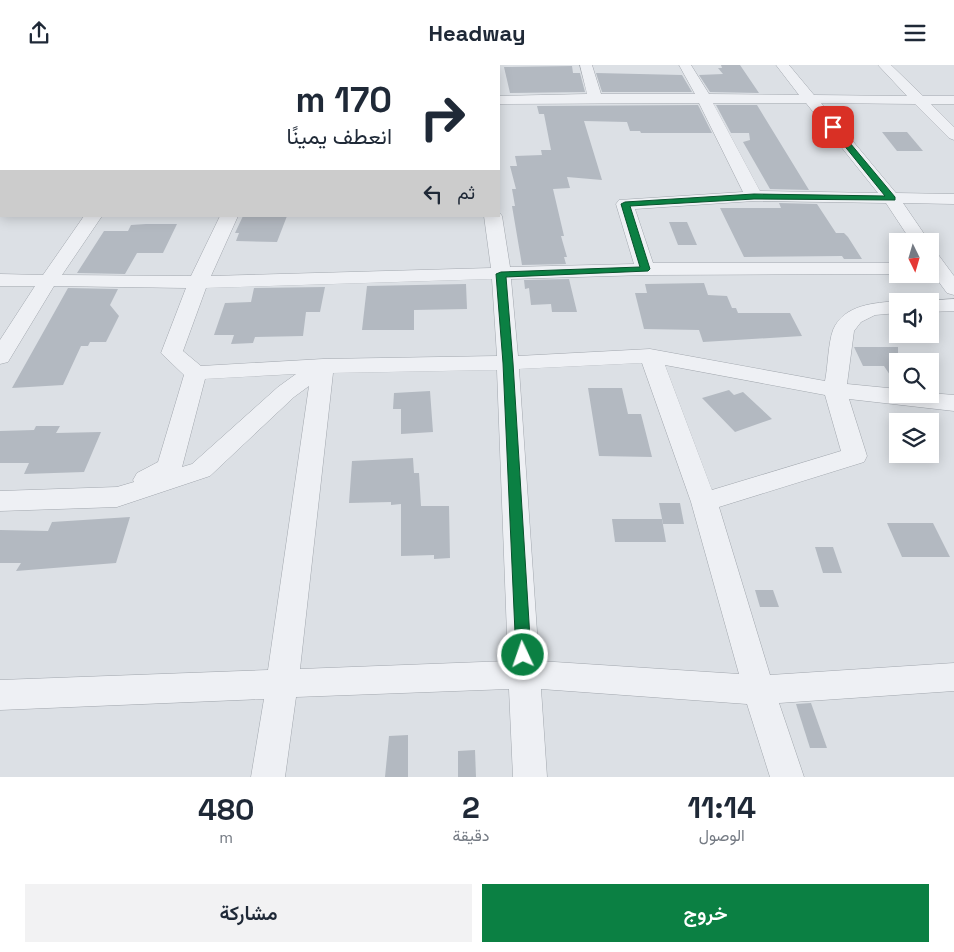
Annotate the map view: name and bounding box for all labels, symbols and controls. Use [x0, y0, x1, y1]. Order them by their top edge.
icon: share [25, 19, 53, 47]
text: Headway [429, 19, 525, 47]
icon: menu [901, 19, 929, 47]
text: 170 m [295, 78, 392, 122]
icon: right [410, 85, 475, 150]
pin [812, 106, 854, 148]
icon: arrive [819, 113, 847, 141]
text: انعطف يمينًا [286, 122, 392, 150]
icon: left [419, 180, 447, 208]
text: ثم [457, 180, 475, 205]
north arrow [889, 233, 939, 283]
map controls [889, 233, 939, 463]
button: sound [889, 293, 939, 343]
button: search [889, 353, 939, 403]
button: layers [889, 413, 939, 463]
position arrow [496, 628, 548, 680]
text: 2 [462, 788, 480, 827]
text: 11:14 [687, 788, 756, 827]
text: 480 [198, 790, 255, 829]
text: دقيقة [452, 825, 489, 846]
text: الوصول [699, 825, 745, 846]
text: m [219, 827, 233, 848]
button: مشاركة [25, 884, 472, 942]
button: خروج [482, 884, 929, 942]

